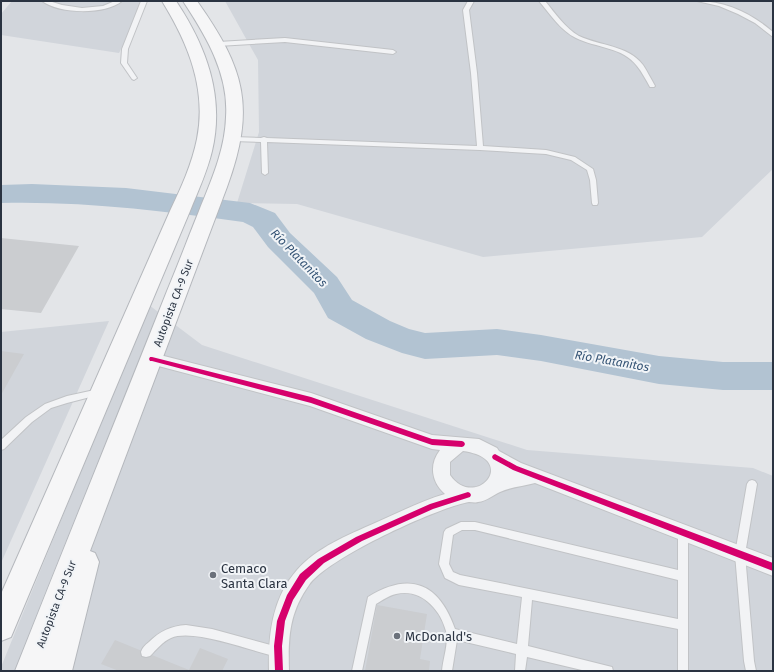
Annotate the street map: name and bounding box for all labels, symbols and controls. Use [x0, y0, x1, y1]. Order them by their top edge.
water label: Río Platanitos [268, 226, 330, 290]
street label: Autopista CA-9 Sur [151, 257, 196, 349]
water label: Río Platanitos [574, 348, 651, 375]
street label: Autopista CA-9 Sur [34, 558, 79, 650]
place label: Cemaco Santa Clara [221, 561, 288, 591]
marker: Cemaco Santa Clara [208, 570, 218, 580]
place label: McDonald's [405, 629, 472, 644]
marker: McDonald's [392, 631, 402, 641]

